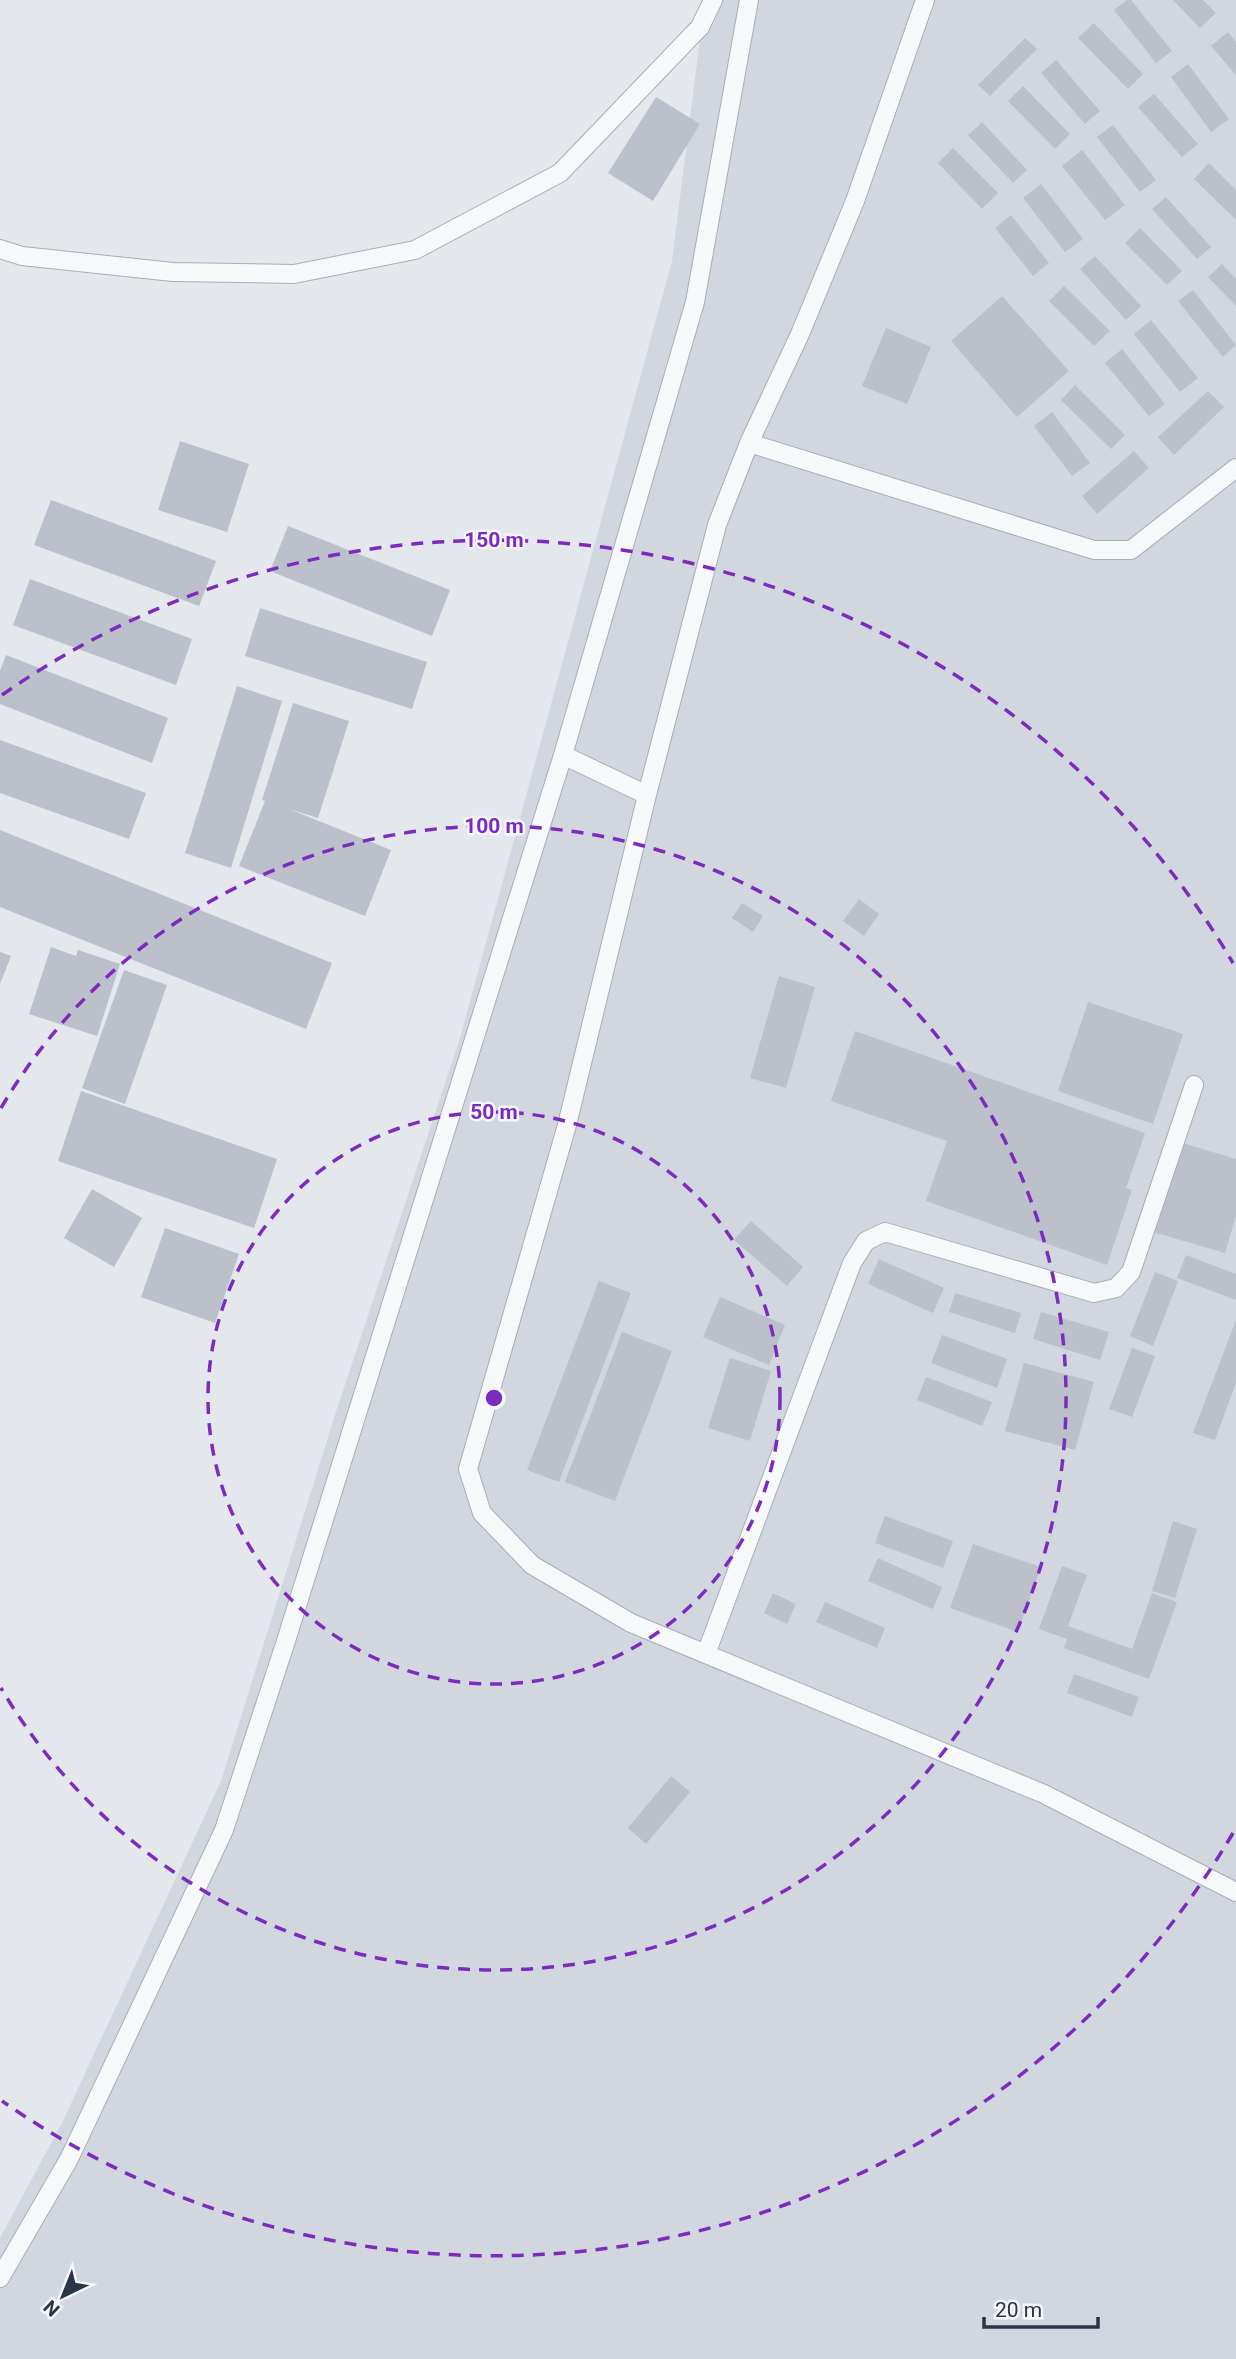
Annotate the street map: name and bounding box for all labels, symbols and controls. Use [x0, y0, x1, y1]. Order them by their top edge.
text: 150 m [464, 528, 524, 552]
text: 100 m [464, 814, 524, 838]
text: 50 m [470, 1100, 518, 1124]
centre of rings [482, 1386, 506, 1410]
north arrow [28, 2261, 98, 2331]
scale bar [984, 2286, 1098, 2330]
text: N [39, 2295, 64, 2321]
text: 20 m [995, 2298, 1042, 2322]

